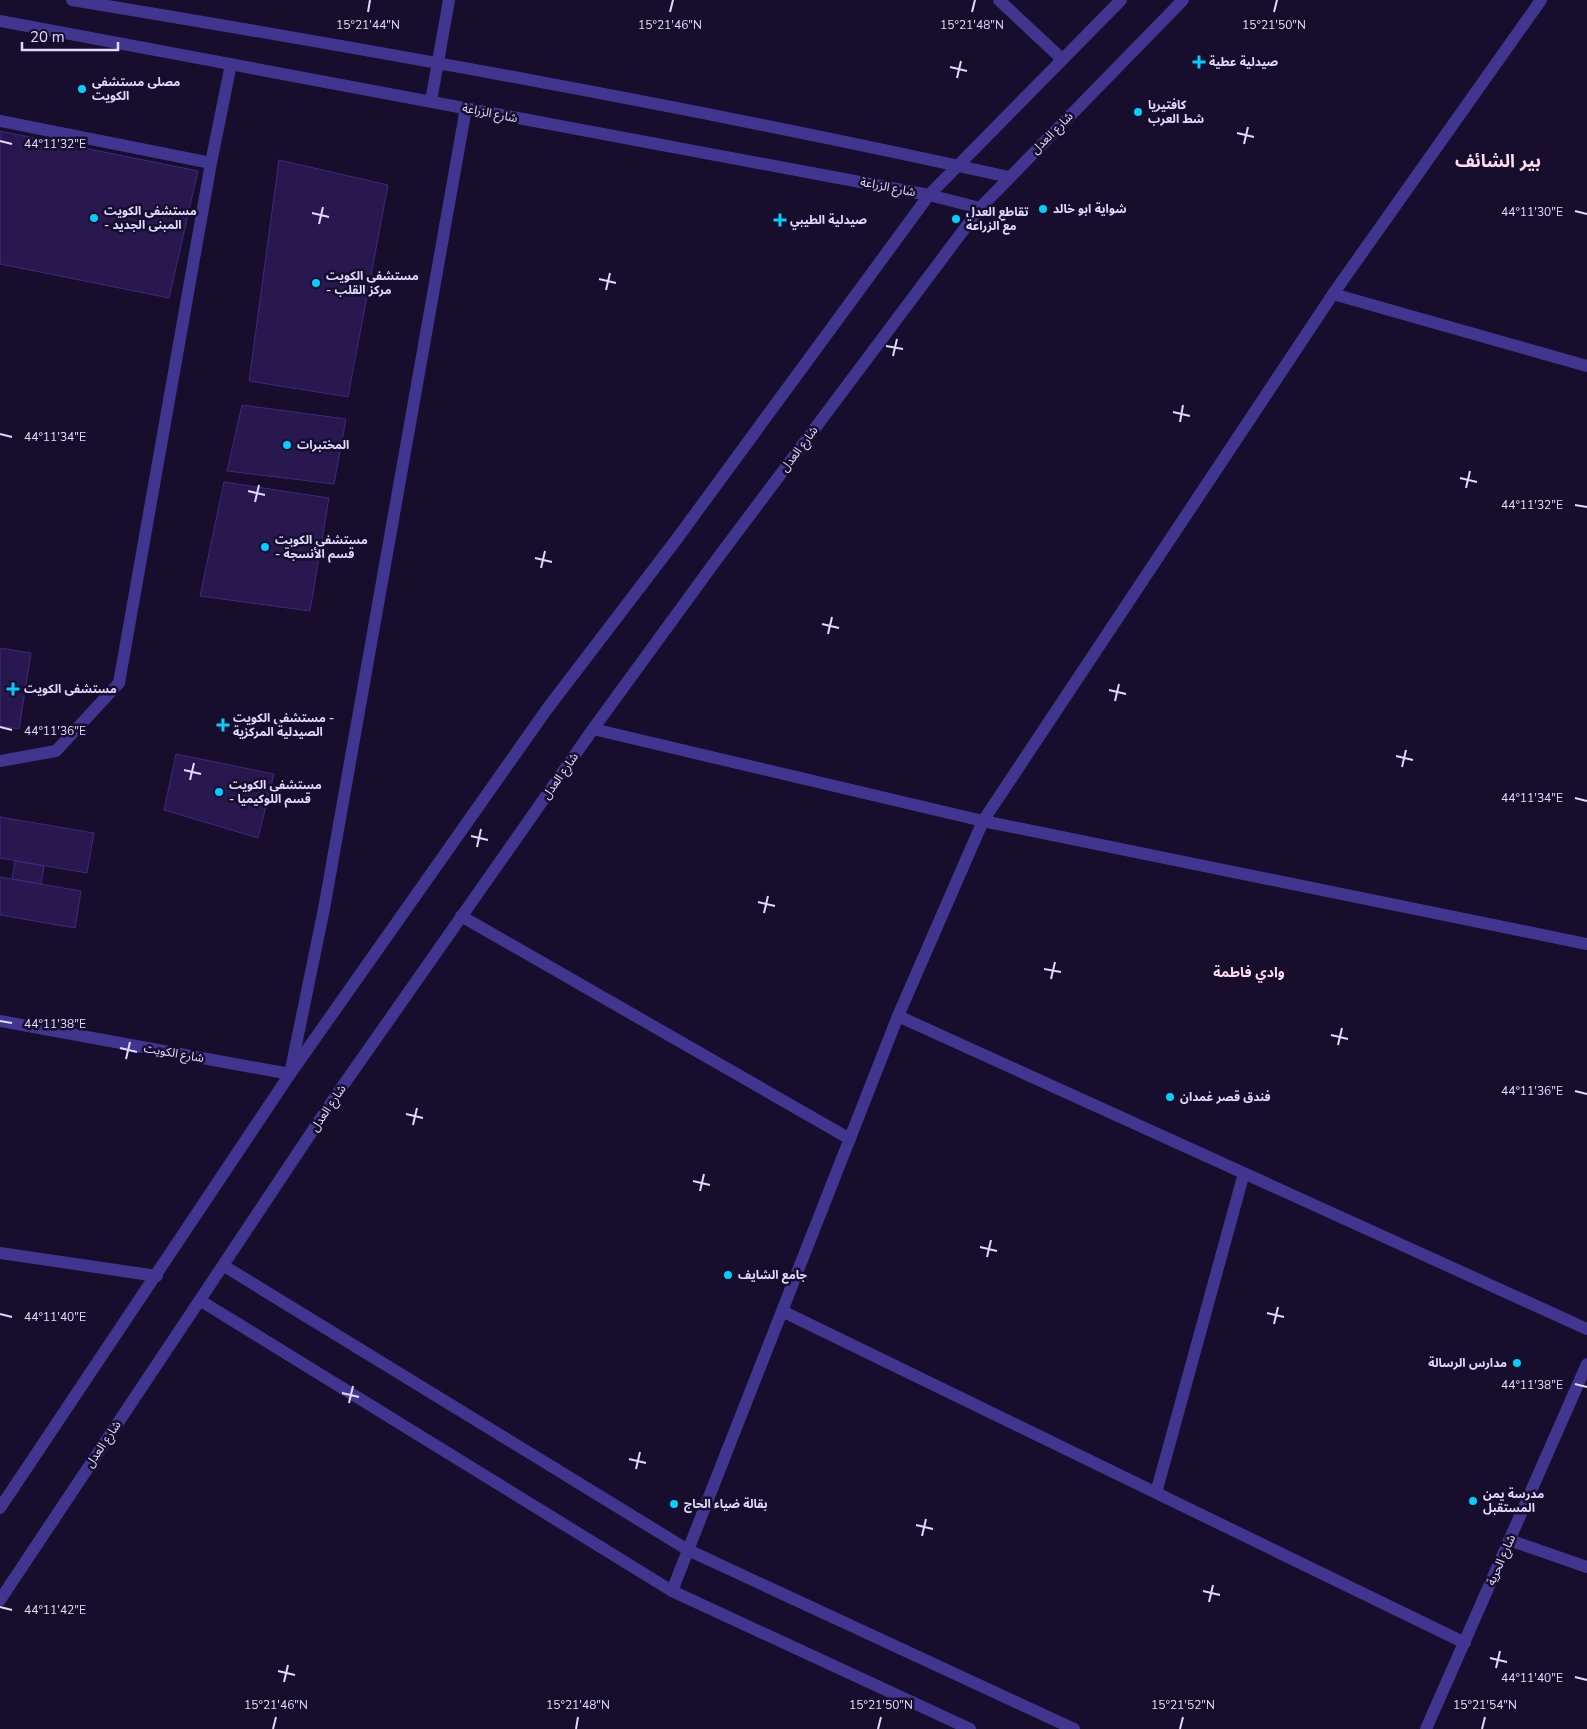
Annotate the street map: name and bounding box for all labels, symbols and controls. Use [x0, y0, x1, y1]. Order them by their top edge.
text: 15°21'44"N [336, 17, 400, 33]
text: 15°21'46"N [638, 17, 702, 33]
text: 15°21'48"N [940, 17, 1004, 33]
text: 15°21'50"N [1242, 17, 1306, 33]
scale bar [22, 20, 119, 52]
text: 20 m [30, 27, 65, 47]
place label: صيدلية عطية [1209, 54, 1279, 70]
marker: صيدلية عطية [1193, 56, 1205, 68]
place label: مصلى مستشفى الكويت [92, 74, 180, 104]
marker: مصلى مستشفى الكويت [76, 83, 88, 95]
place label: كافتيريا شط العرب [1148, 97, 1204, 127]
street label: شارع الزراعة [461, 100, 519, 127]
marker: كافتيريا شط العرب [1132, 106, 1144, 118]
street label: شارع العدل [1027, 108, 1077, 158]
text: 44°11'32"E [24, 136, 86, 152]
district label: بير الشائف [1455, 149, 1541, 173]
street label: شارع الزراعة [859, 174, 917, 201]
place label: شواية ابو خالد [1053, 201, 1127, 217]
place label: مستشفى الكويت - المبنى الجديد [104, 203, 197, 233]
marker: شواية ابو خالد [1037, 203, 1049, 215]
place label: تقاطع العدل مع الزراعة [966, 204, 1029, 235]
text: 44°11'30"E [1501, 204, 1563, 220]
marker: مستشفى الكويت - المبنى الجديد [88, 212, 100, 224]
place label: صيدلية الطيبي [790, 212, 867, 230]
marker: تقاطع العدل مع الزراعة [950, 213, 962, 225]
marker: صيدلية الطيبي [774, 214, 786, 226]
place label: مستشفى الكويت - مركز القلب [326, 268, 419, 298]
marker: مستشفى الكويت - مركز القلب [310, 277, 322, 289]
street label: شارع العدل [777, 423, 822, 476]
text: 44°11'34"E [24, 429, 86, 445]
place label: المختبرات [297, 437, 349, 453]
marker: المختبرات [281, 439, 293, 451]
text: 44°11'32"E [1501, 497, 1563, 513]
place label: مستشفى الكويت - قسم الأنسجة [275, 532, 368, 563]
marker: مستشفى الكويت - قسم الأنسجة [259, 541, 271, 553]
place label: مستشفى الكويت [24, 681, 117, 697]
marker: مستشفى الكويت [6, 682, 20, 696]
place label: مستشفى الكويت - الصيدلية المركزية [233, 710, 334, 740]
marker: مستشفى الكويت - الصيدلية المركزية [217, 719, 229, 731]
text: 44°11'36"E [24, 723, 86, 739]
street label: شارع العدل [538, 750, 583, 803]
place label: مستشفى الكويت - قسم اللوكيميا [229, 777, 322, 808]
marker: مستشفى الكويت - قسم اللوكيميا [213, 786, 225, 798]
text: 44°11'34"E [1501, 790, 1563, 806]
district label: وادي فاطمة [1213, 963, 1285, 983]
text: 44°11'38"E [24, 1016, 86, 1032]
street label: شارع الكويت [142, 1040, 205, 1067]
street label: شارع العدل [306, 1081, 350, 1135]
text: 44°11'36"E [1501, 1083, 1563, 1099]
place label: فندق قصر غمدان [1180, 1089, 1271, 1105]
marker: فندق قصر غمدان [1164, 1091, 1176, 1103]
place label: جامع الشايف [738, 1267, 807, 1284]
marker: جامع الشايف [722, 1269, 734, 1281]
text: 44°11'40"E [24, 1309, 86, 1325]
place label: مدارس الرسالة [1428, 1355, 1507, 1371]
marker: مدارس الرسالة [1511, 1357, 1523, 1369]
text: 44°11'38"E [1501, 1377, 1563, 1393]
street label: شارع العدل [81, 1417, 125, 1471]
place label: مدرسة يمن المستقبل [1483, 1486, 1544, 1516]
marker: مدرسة يمن المستقبل [1467, 1495, 1479, 1507]
place label: بقالة ضياء الحاج [684, 1496, 768, 1513]
marker: بقالة ضياء الحاج [668, 1498, 680, 1510]
street label: شارع الحرية [1483, 1532, 1520, 1588]
text: 44°11'42"E [24, 1602, 86, 1618]
text: 44°11'40"E [1501, 1670, 1563, 1686]
text: 15°21'46"N [244, 1697, 308, 1713]
text: 15°21'48"N [546, 1697, 610, 1713]
text: 15°21'50"N [849, 1697, 913, 1713]
text: 15°21'52"N [1151, 1697, 1215, 1713]
text: 15°21'54"N [1453, 1697, 1517, 1713]

